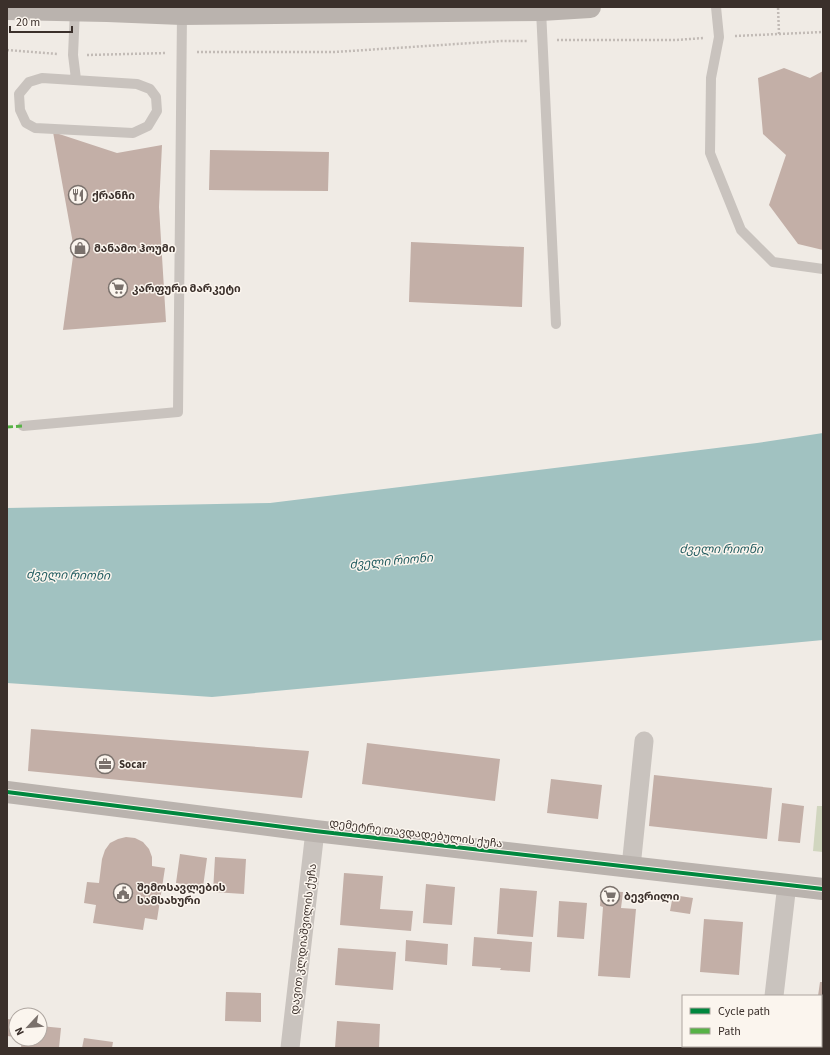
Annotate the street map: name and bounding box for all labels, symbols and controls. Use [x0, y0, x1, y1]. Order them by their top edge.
scale bar [10, 8, 72, 34]
text: 20 m [16, 14, 40, 31]
restaurant icon: ქრანჩი [67, 184, 89, 206]
place label: ქრანჩი [92, 188, 135, 203]
shop icon: მანამო ჰოუმი [69, 237, 91, 259]
place label: მანამო ჰოუმი [94, 241, 176, 256]
supermarket icon: კარფური მარკეტი [107, 277, 129, 299]
place label: კარფური მარკეტი [132, 281, 241, 296]
water label: ძველი რიონი [679, 541, 764, 558]
water label: ძველი რიონი [349, 549, 435, 574]
water label: ძველი რიონი [26, 566, 111, 585]
office icon: Socar [94, 753, 116, 775]
place label: Socar [119, 757, 147, 772]
street label: დემეტრე თავდადებულის ქუჩა [328, 815, 503, 852]
street label: დავით კლდიაშვილის ქუჩა [287, 863, 320, 1015]
place label: შემოსავლების სამსახური [137, 880, 226, 908]
public building icon: შემოსავლების სამსახური [112, 882, 134, 904]
supermarket icon: ბევრილი [599, 885, 621, 907]
place label: ბევრილი [624, 889, 680, 904]
legend [682, 995, 822, 1047]
text: Cycle path [718, 1003, 770, 1020]
north arrow [8, 1007, 48, 1047]
text: Path [718, 1023, 741, 1040]
text: N [11, 1025, 28, 1038]

